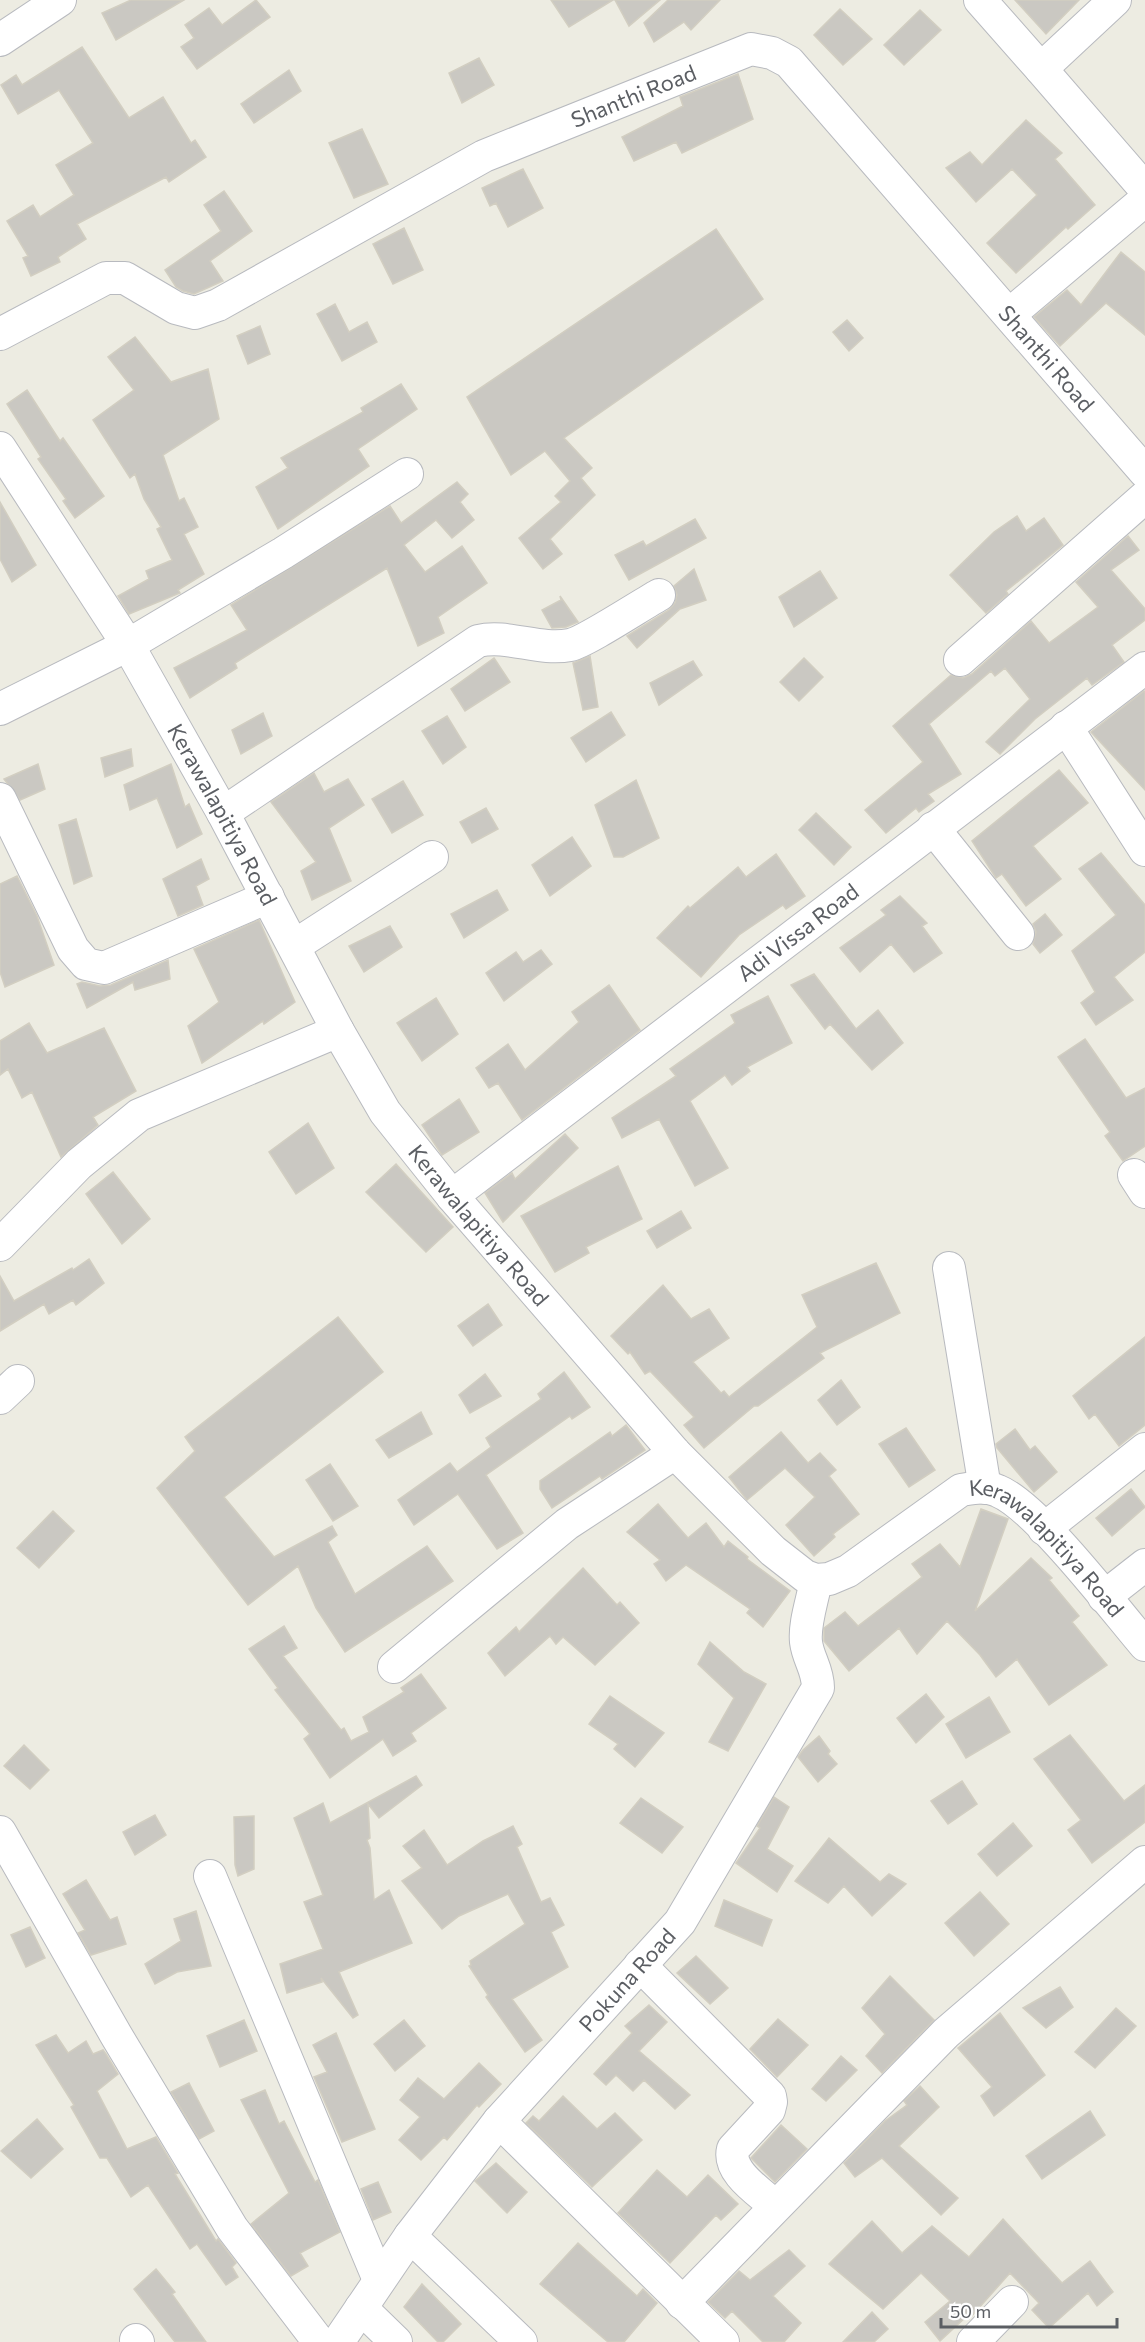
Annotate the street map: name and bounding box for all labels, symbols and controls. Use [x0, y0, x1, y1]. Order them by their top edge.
street label: Shanthi Road [567, 58, 700, 133]
street label: Shanthi Road [993, 299, 1101, 417]
street label: Kerawalapitiya Road [162, 719, 283, 910]
street label: Adi Vissa Road [732, 877, 864, 987]
street label: Kerawalapitiya Road [403, 1139, 555, 1311]
street label: Kerawalapitiya Road [968, 1473, 1130, 1622]
street label: Pokuna Road [573, 1922, 681, 2037]
scale bar [941, 2291, 1116, 2329]
text: 50 m [950, 2300, 991, 2322]

